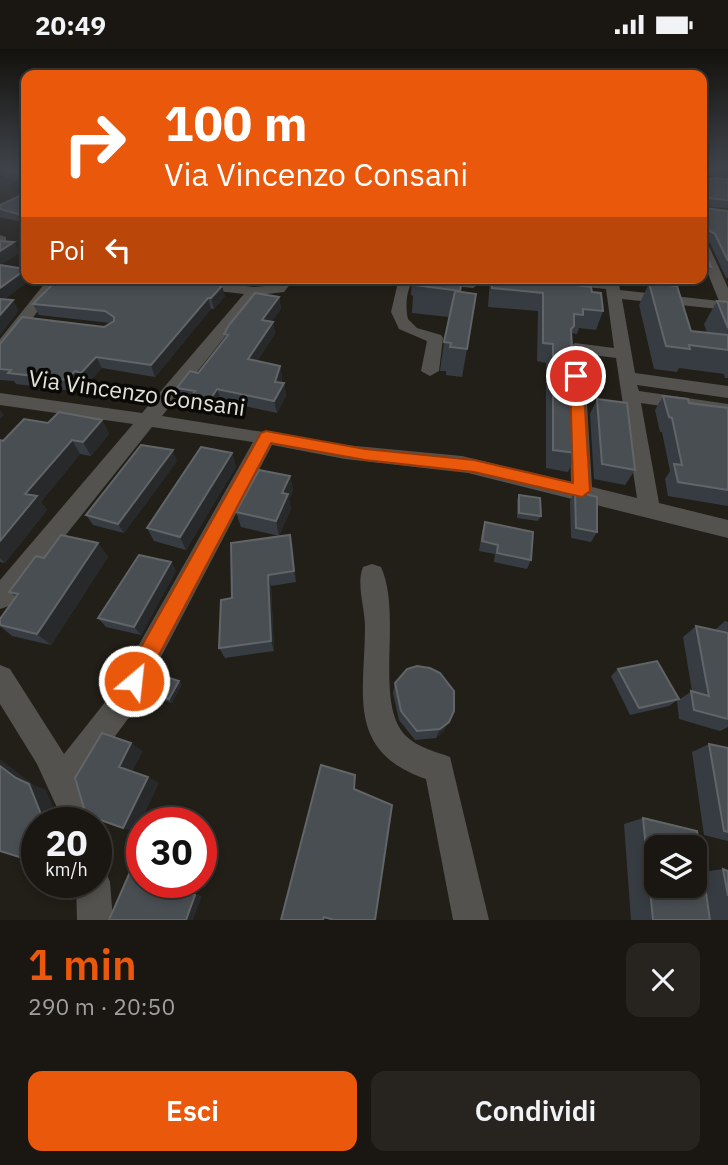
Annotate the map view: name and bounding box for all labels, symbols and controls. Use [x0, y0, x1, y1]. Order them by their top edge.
text: 20:49 [35, 8, 106, 42]
text: 100 m [164, 91, 308, 154]
icon: right [49, 98, 140, 189]
text: Via Vincenzo Consani [164, 153, 468, 195]
icon: left [99, 231, 137, 269]
text: Poi [49, 233, 85, 267]
pin [546, 346, 606, 406]
icon: arrive [557, 357, 595, 395]
street label: Via Vincenzo Consani [27, 362, 247, 422]
position arrow [97, 644, 171, 718]
speed limit sign: 30 [126, 807, 217, 898]
text: 20 [45, 820, 88, 866]
map controls [644, 835, 707, 898]
button: layers [644, 835, 707, 898]
text: km/h [45, 858, 88, 881]
text: 1 min [28, 937, 137, 992]
button: close [626, 943, 700, 1017]
text: 290 m · 20:50 [28, 991, 175, 1021]
button: Esci [28, 1071, 357, 1151]
button: Condividi [371, 1071, 700, 1151]

